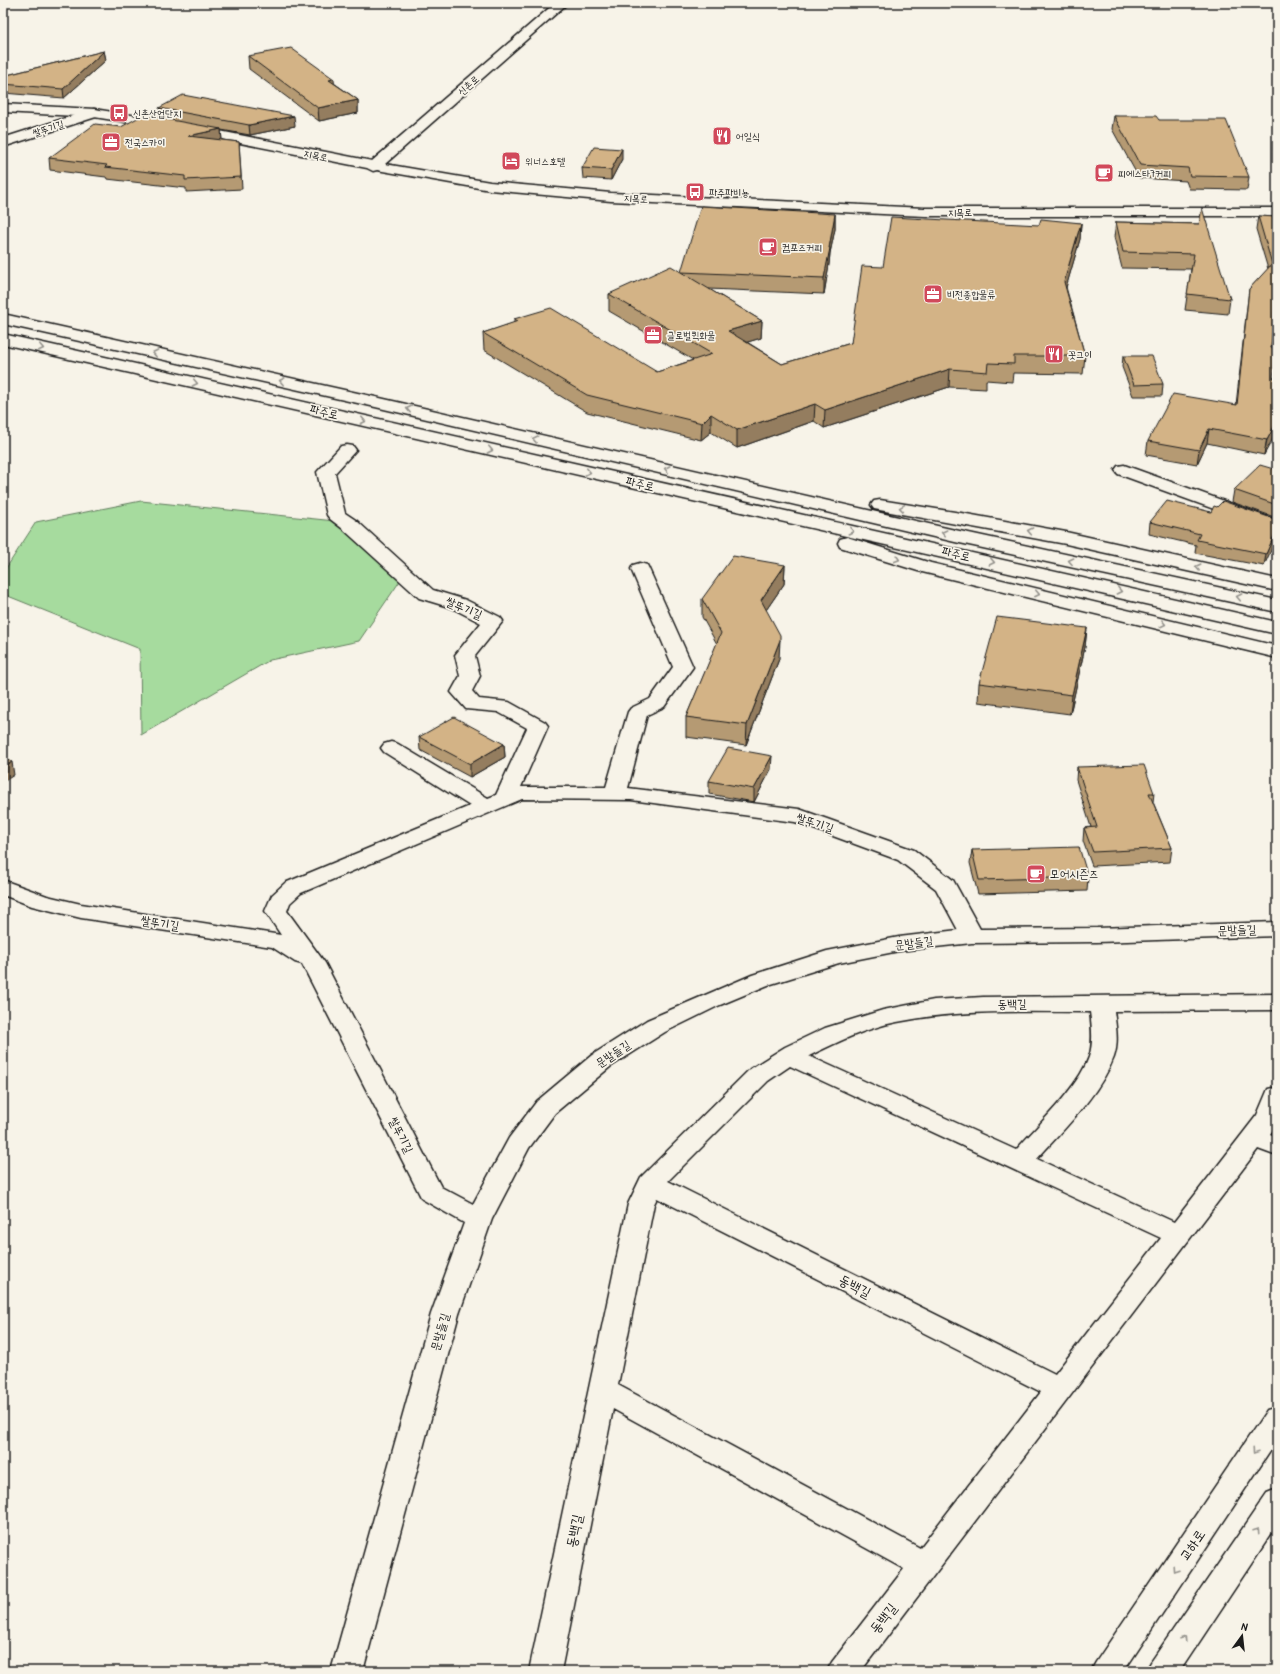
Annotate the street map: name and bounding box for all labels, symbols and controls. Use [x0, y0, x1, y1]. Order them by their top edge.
street label: 신촌로 [455, 73, 482, 98]
bus stop icon: 신촌산업단지 [108, 102, 130, 124]
place label: 신촌산업단지 [133, 107, 181, 120]
street label: 쌀뚜기길 [31, 117, 65, 140]
restaurant icon: 어일식 [711, 125, 733, 147]
place label: 어일식 [736, 130, 760, 143]
office icon: 전국스카이 [100, 131, 122, 153]
place label: 전국스카이 [125, 136, 165, 149]
street label: 지목로 [303, 147, 329, 164]
hotel icon: 위너스호텔 [500, 150, 522, 172]
place label: 위너스호텔 [525, 155, 565, 168]
cafe icon: 피에스타7커피 [1093, 162, 1115, 184]
place label: 피에스타7커피 [1118, 167, 1171, 180]
bus stop icon: 파주파비뇽 [684, 181, 706, 203]
place label: 파주파비뇽 [709, 186, 749, 199]
street label: 지목로 [624, 191, 648, 206]
street label: 지목로 [948, 206, 972, 219]
cafe icon: 컴포즈커피 [757, 236, 779, 258]
place label: 컴포즈커피 [782, 241, 822, 254]
office icon: 비전종합물류 [922, 283, 944, 305]
place label: 비전종합물류 [947, 288, 995, 301]
office icon: 글로벌퀵화물 [642, 324, 664, 346]
place label: 글로벌퀵화물 [667, 329, 715, 342]
one-way arrow [37, 343, 44, 352]
restaurant icon: 꼿그이 [1043, 343, 1065, 365]
place label: 꼿그이 [1068, 348, 1092, 361]
one-way arrow [152, 349, 158, 357]
one-way arrow [191, 378, 198, 387]
one-way arrow [279, 378, 285, 386]
street label: 파주로 [308, 400, 340, 423]
one-way arrow [405, 406, 412, 414]
one-way arrow [359, 416, 366, 425]
one-way arrow [532, 435, 538, 443]
one-way arrow [487, 445, 493, 453]
one-way arrow [664, 466, 670, 474]
one-way arrow [585, 467, 591, 475]
street label: 파주로 [624, 472, 656, 495]
one-way arrow [899, 505, 905, 513]
one-way arrow [848, 526, 855, 534]
one-way arrow [1027, 527, 1033, 536]
one-way arrow [941, 530, 947, 538]
street label: 파주로 [940, 542, 972, 565]
one-way arrow [893, 554, 900, 563]
one-way arrow [989, 558, 995, 566]
one-way arrow [1068, 558, 1074, 566]
one-way arrow [1195, 564, 1201, 572]
one-way arrow [1116, 587, 1122, 595]
one-way arrow [1033, 589, 1040, 597]
street label: 쌀뚜기길 [443, 592, 486, 623]
one-way arrow [1236, 594, 1242, 602]
one-way arrow [1159, 619, 1166, 628]
street label: 쌀뚜기길 [794, 808, 836, 837]
cafe icon: 모어시즌즈 [1025, 863, 1047, 885]
place label: 모어시즌즈 [1050, 865, 1098, 882]
street label: 쌀뚜기길 [140, 911, 181, 934]
street label: 문발들길 [1217, 920, 1257, 939]
street label: 문발들길 [894, 932, 934, 953]
street label: 동백길 [997, 995, 1027, 1012]
street label: 문발들길 [592, 1036, 634, 1071]
street label: 쌀뚜기길 [385, 1114, 418, 1156]
street label: 동백길 [836, 1269, 875, 1302]
street label: 문발들길 [426, 1311, 453, 1353]
one-way arrow [1252, 1447, 1260, 1454]
street label: 동백길 [561, 1512, 586, 1549]
street label: 교하로 [1174, 1525, 1209, 1564]
one-way arrow [1252, 1528, 1260, 1535]
one-way arrow [1173, 1566, 1180, 1573]
street label: 동백길 [865, 1598, 901, 1637]
north arrow [1222, 1616, 1262, 1656]
text: N [1240, 1619, 1249, 1634]
one-way arrow [1179, 1636, 1187, 1643]

